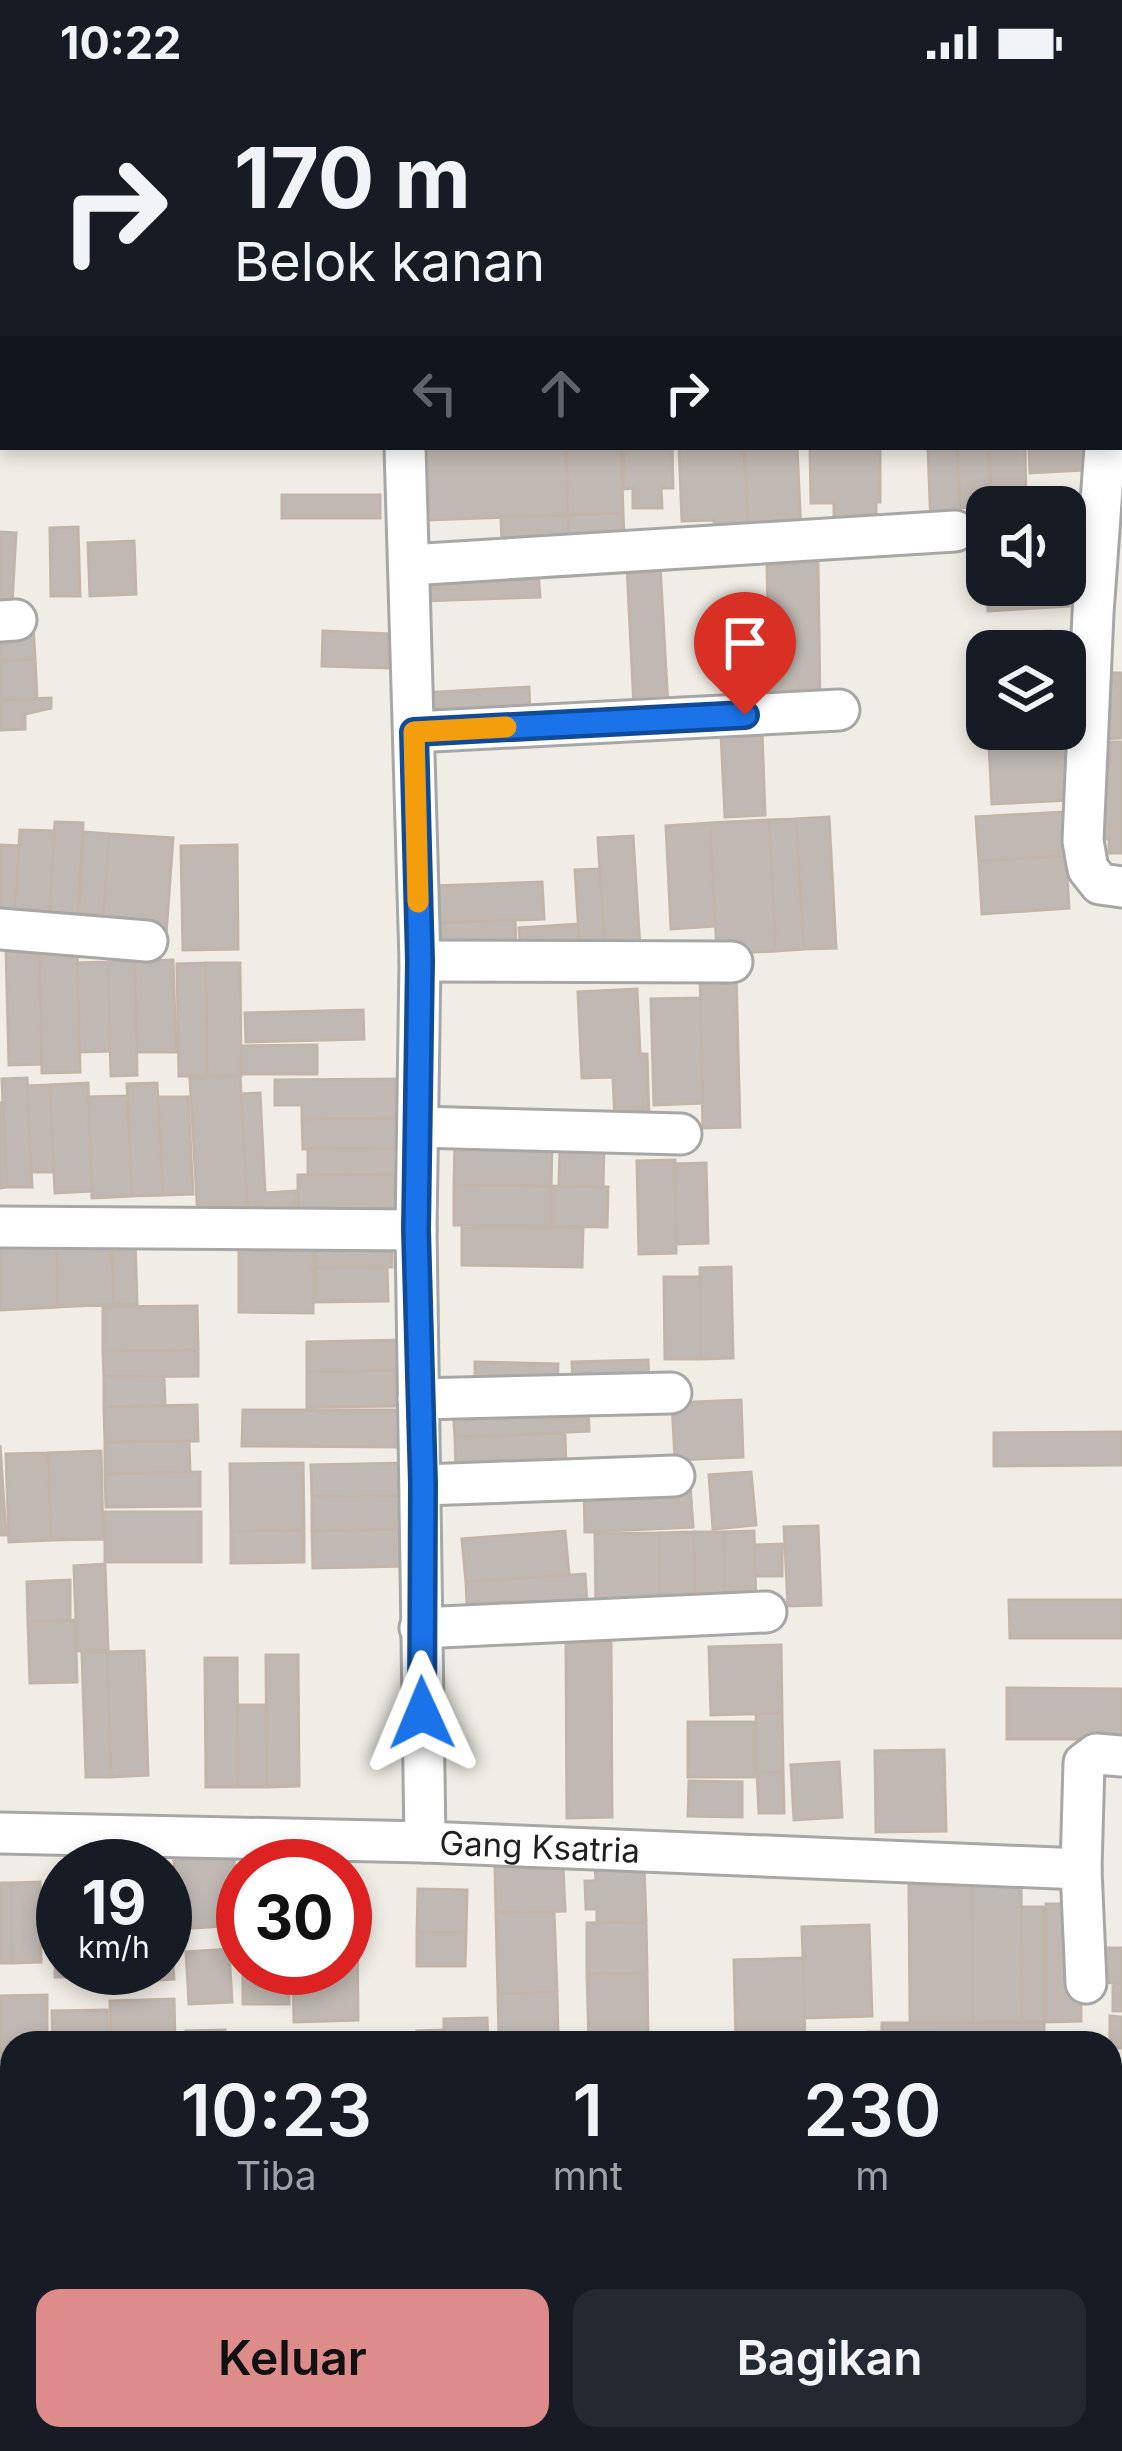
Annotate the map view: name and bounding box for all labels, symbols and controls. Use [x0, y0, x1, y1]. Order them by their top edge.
text: 10:22 [60, 15, 181, 70]
text: 170 m [234, 127, 471, 228]
icon: right [36, 132, 192, 288]
text: Belok kanan [234, 229, 545, 294]
icon: left [402, 360, 468, 426]
icon: ahead [528, 360, 594, 426]
icon: right [654, 360, 720, 426]
map controls [966, 486, 1086, 750]
button: sound [966, 486, 1086, 606]
pin [694, 592, 796, 715]
icon: arrive [712, 610, 778, 676]
button: layers [966, 630, 1086, 750]
position arrow [359, 1650, 485, 1776]
street label: Gang Ksatria [439, 1823, 641, 1871]
speed limit sign: 30 [216, 1839, 372, 1995]
text: 19 [82, 1866, 146, 1938]
text: km/h [78, 1929, 150, 1965]
text: 10:23 [181, 2066, 372, 2153]
text: 1 [572, 2066, 603, 2153]
text: 230 [803, 2066, 941, 2153]
text: Tiba [236, 2152, 317, 2199]
text: mnt [553, 2152, 623, 2199]
text: m [855, 2152, 889, 2199]
button: Keluar [36, 2289, 549, 2427]
button: Bagikan [573, 2289, 1086, 2427]

